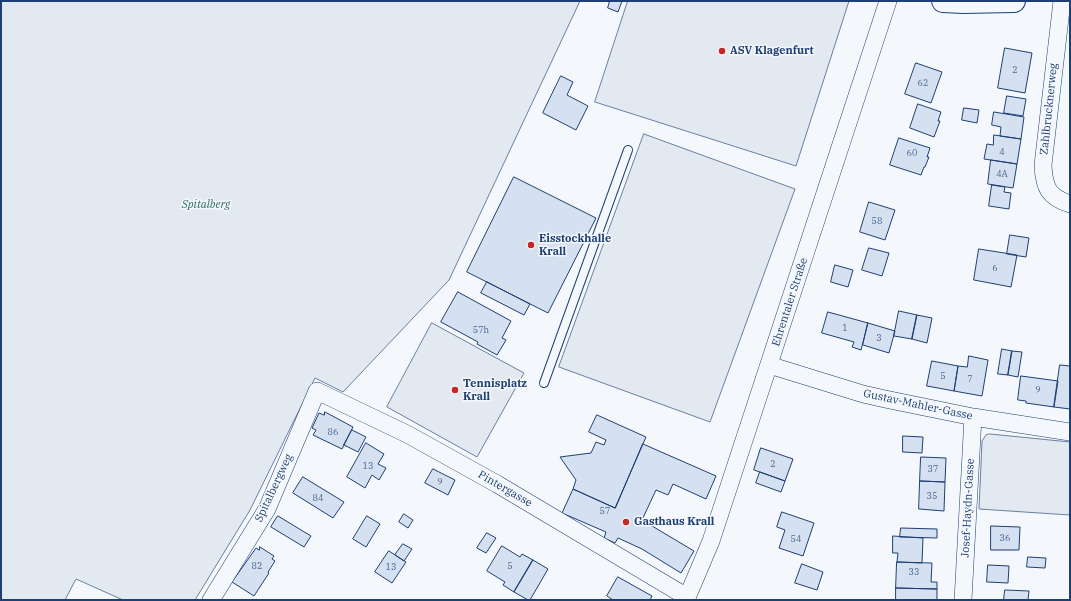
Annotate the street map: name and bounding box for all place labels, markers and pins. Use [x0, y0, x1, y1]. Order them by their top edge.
place label: ASV Klagenfurt [730, 44, 814, 58]
marker: ASV Klagenfurt [717, 46, 727, 56]
place label: Eisstockhalle Krall [539, 232, 611, 258]
marker: Eisstockhalle Krall [526, 240, 536, 250]
place label: Tennisplatz Krall [463, 377, 527, 403]
marker: Tennisplatz Krall [450, 385, 460, 395]
place label: Gasthaus Krall [634, 515, 714, 529]
marker: Gasthaus Krall [621, 517, 631, 527]

